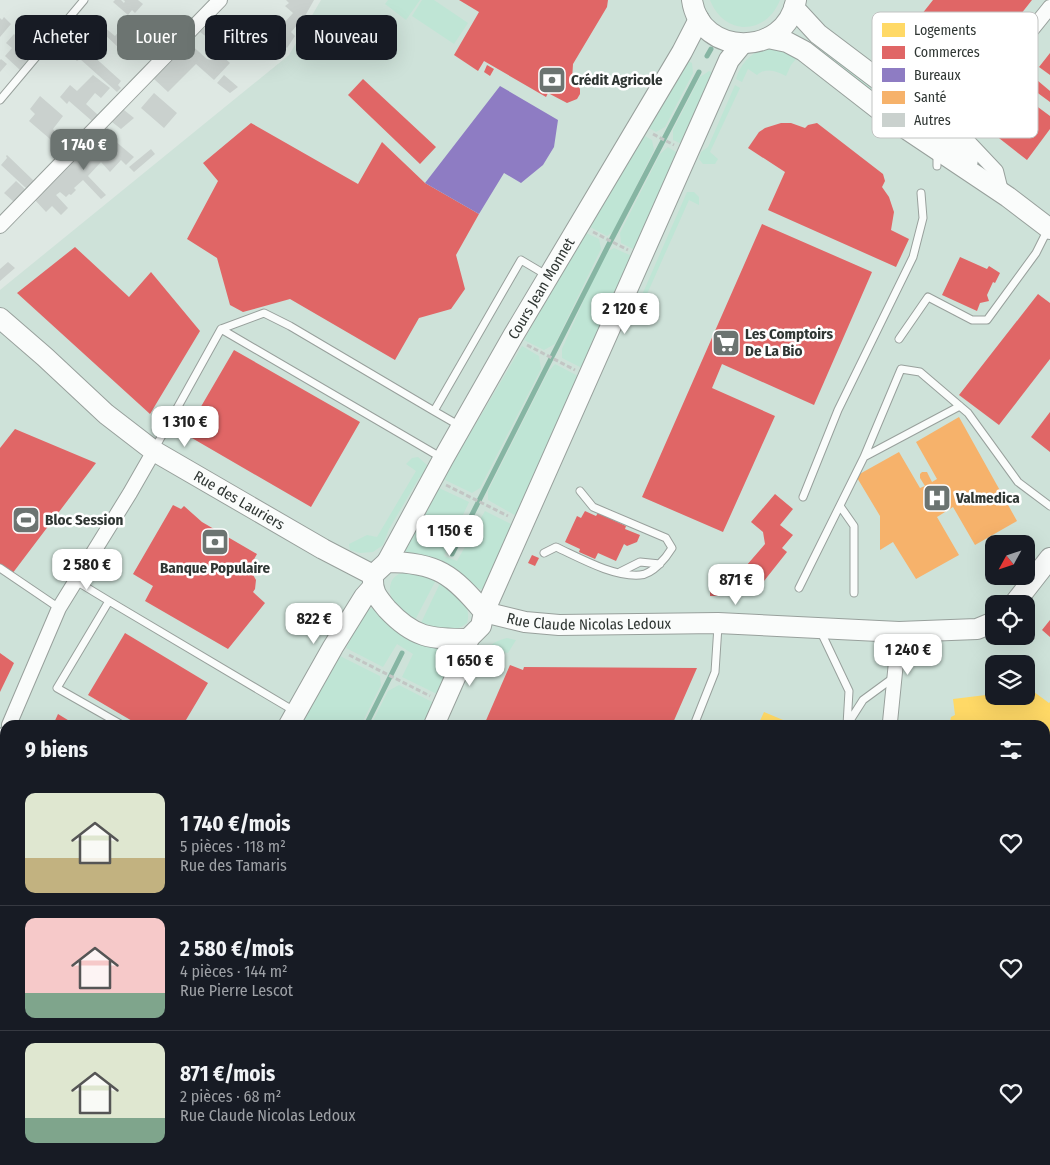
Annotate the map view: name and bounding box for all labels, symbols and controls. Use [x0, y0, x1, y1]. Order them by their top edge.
legend [872, 12, 1038, 138]
chip: Acheter [15, 15, 107, 60]
chip: Louer [117, 15, 195, 60]
chip: Filtres [205, 15, 286, 60]
chip: Nouveau [296, 15, 397, 60]
text: Logements [914, 22, 976, 39]
text: Commerces [914, 44, 980, 61]
bank icon: Crédit Agricole [537, 65, 567, 95]
text: Bureaux [914, 67, 961, 84]
place label: Crédit Agricole [571, 71, 663, 89]
text: Santé [914, 89, 947, 106]
text: Autres [914, 112, 951, 129]
pin: 1 740 € [38, 128, 130, 171]
text: 1 740 € [61, 135, 107, 154]
street label: Cours Jean Monnet [504, 234, 578, 343]
pin: 2 120 € [579, 292, 671, 335]
text: 2 120 € [602, 299, 648, 318]
place label: Les Comptoirs De La Bio [745, 325, 833, 360]
supermarket icon: Les Comptoirs De La Bio [711, 328, 741, 358]
pin: 1 310 € [139, 406, 231, 448]
text: 1 310 € [163, 412, 207, 431]
street label: Rue des Lauriers [190, 467, 288, 534]
hospital icon: Valmedica [922, 483, 952, 513]
place label: Valmedica [955, 489, 1020, 507]
sports icon: Bloc Session [11, 505, 41, 535]
place label: Bloc Session [45, 511, 123, 529]
pin: 1 150 € [404, 514, 496, 557]
text: 1 150 € [427, 521, 473, 540]
bank icon: Banque Populaire [200, 527, 230, 557]
north arrow [985, 535, 1035, 585]
map controls [985, 535, 1035, 705]
pin: 2 580 € [41, 548, 133, 591]
text: 2 580 € [63, 555, 111, 574]
place label: Banque Populaire [160, 559, 270, 577]
pin: 871 € [701, 564, 771, 606]
text: 871 € [719, 570, 753, 589]
button: locate [985, 595, 1035, 645]
pin: 822 € [279, 602, 349, 645]
text: 822 € [296, 609, 332, 628]
street label: Rue Claude Nicolas Ledoux [505, 609, 672, 634]
pin: 1 240 € [862, 634, 954, 676]
text: 1 240 € [885, 640, 931, 659]
pin: 1 650 € [424, 644, 516, 687]
text: 1 650 € [447, 651, 493, 670]
button: layers [985, 655, 1035, 705]
icon: filters [997, 736, 1025, 764]
text: 9 biens [25, 737, 88, 763]
text: 1 740 €/mois [180, 811, 291, 837]
icon: home [65, 813, 125, 873]
icon: heart [997, 829, 1025, 857]
text: 5 pièces · 118 m² [180, 837, 286, 856]
text: Rue des Tamaris [180, 856, 287, 875]
text: 2 580 €/mois [180, 936, 294, 962]
icon: home [65, 938, 125, 998]
icon: heart [997, 954, 1025, 982]
text: 4 pièces · 144 m² [180, 962, 288, 981]
text: Rue Pierre Lescot [180, 981, 293, 1000]
text: 871 €/mois [180, 1061, 275, 1087]
icon: home [65, 1063, 125, 1123]
icon: heart [997, 1079, 1025, 1107]
text: 2 pièces · 68 m² [180, 1087, 281, 1106]
text: Rue Claude Nicolas Ledoux [180, 1106, 356, 1125]

